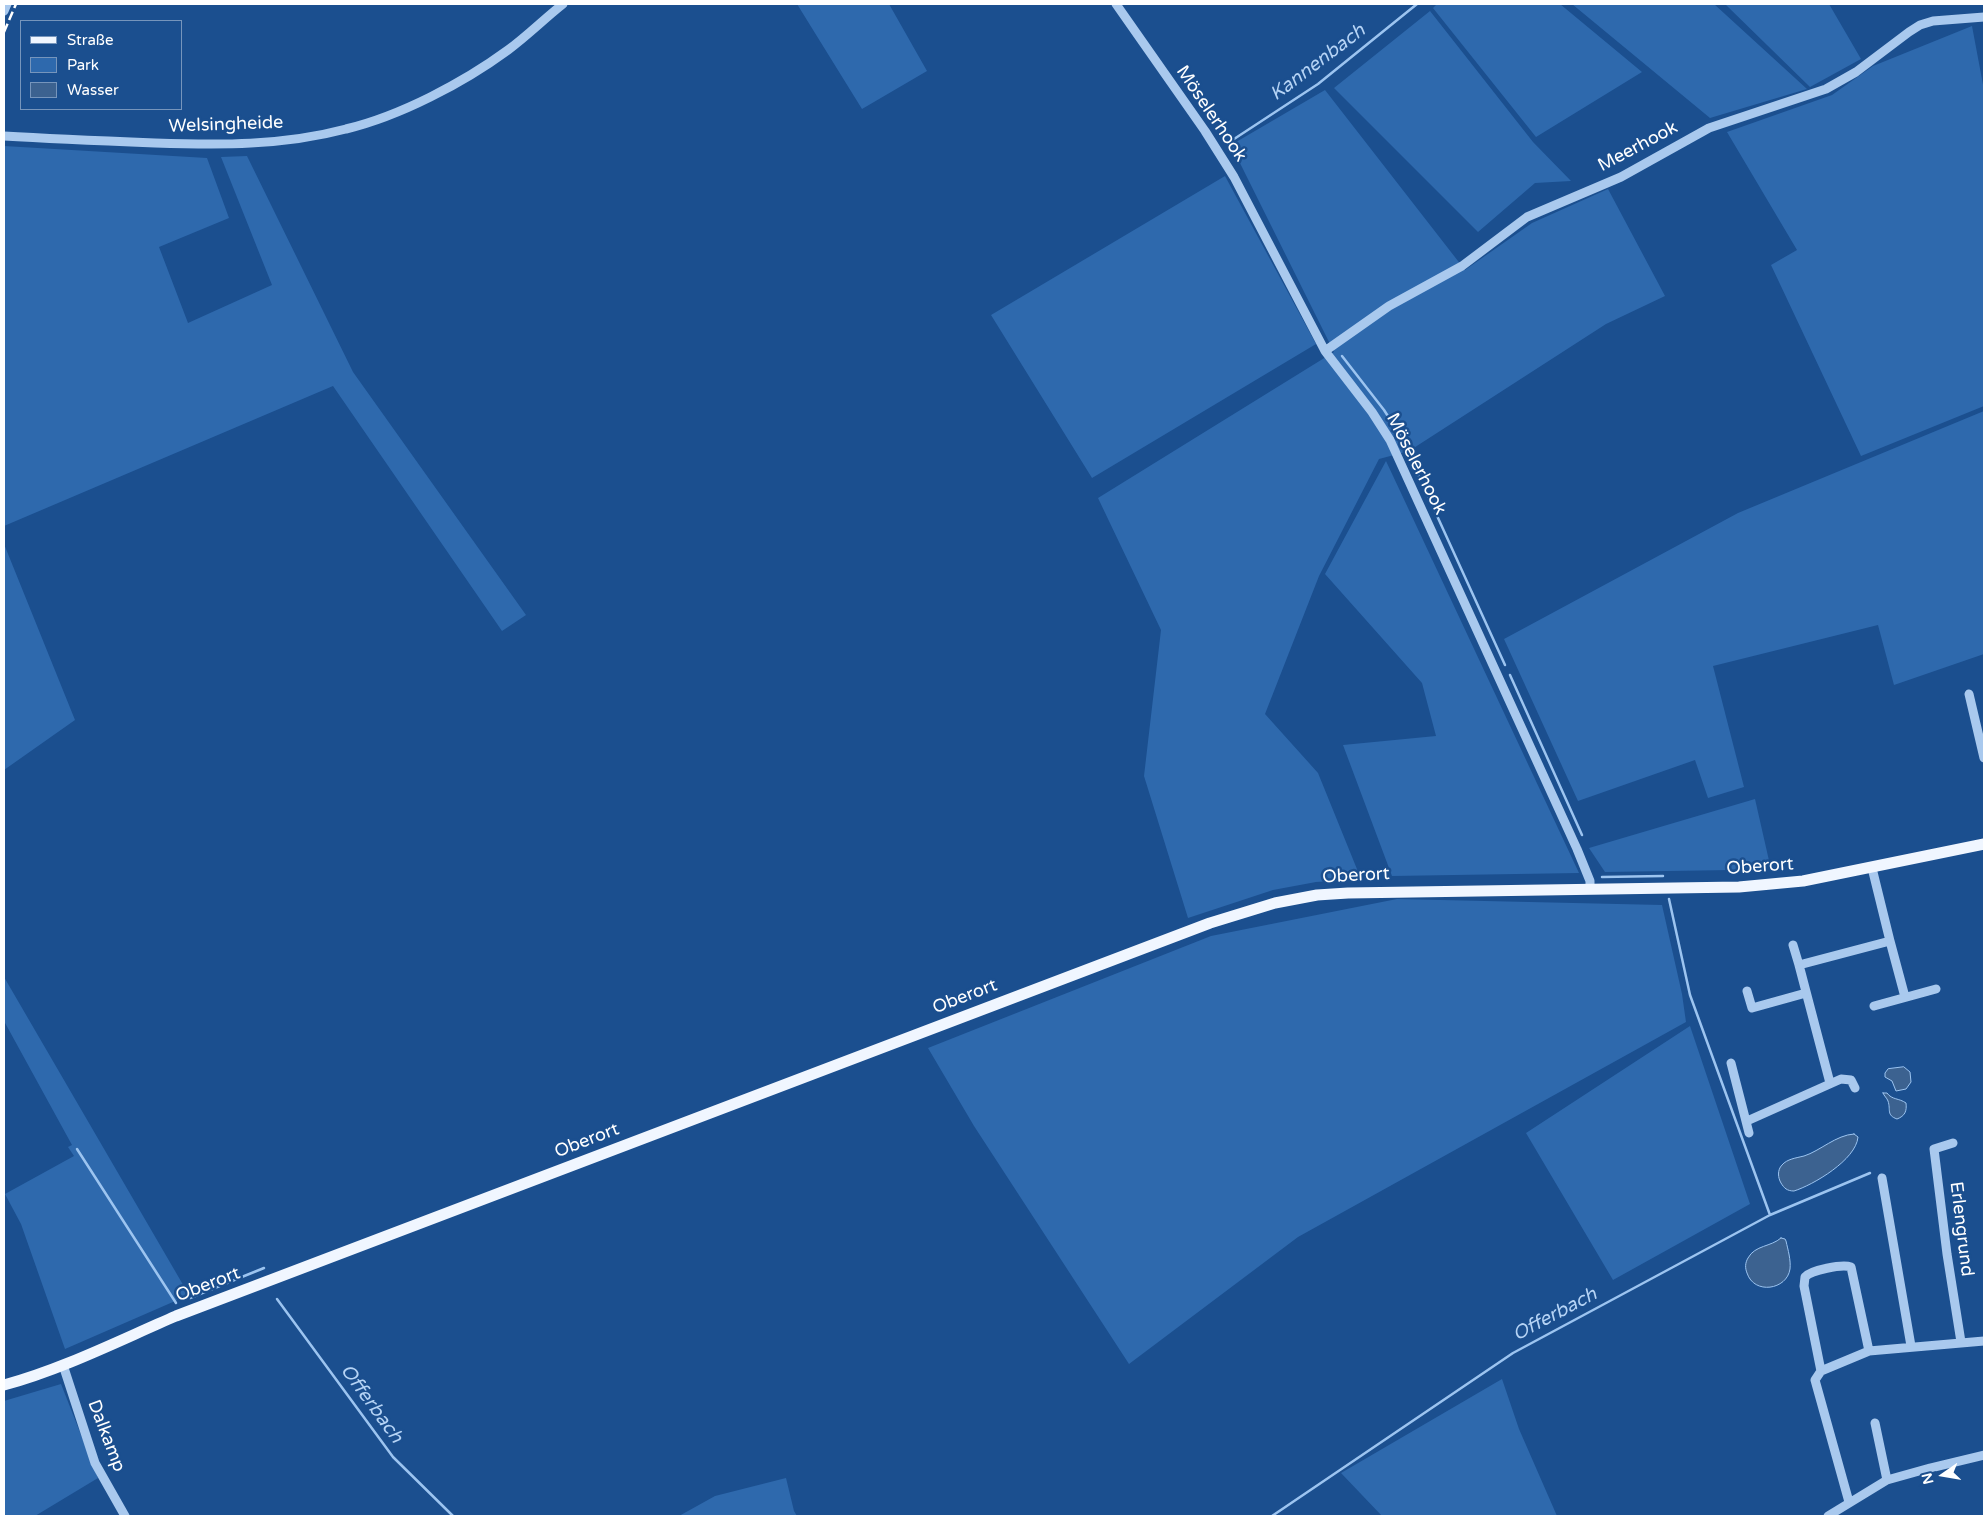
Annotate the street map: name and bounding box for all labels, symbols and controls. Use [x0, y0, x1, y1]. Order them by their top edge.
legend [20, 20, 182, 110]
water label: Kannenbach [1266, 20, 1370, 106]
text: Straße [67, 31, 113, 49]
text: Park [67, 56, 99, 74]
street label: Möselerhook [1171, 62, 1251, 166]
text: Wasser [67, 81, 119, 99]
street label: Welsingheide [168, 112, 284, 138]
street label: Meerhook [1594, 117, 1682, 177]
street label: Möselerhook [1381, 410, 1451, 518]
street label: Oberort [1726, 854, 1794, 880]
street label: Oberort [1322, 863, 1390, 889]
street label: Oberort [930, 975, 1000, 1019]
street label: Oberort [552, 1119, 622, 1163]
street label: Erlengrund [1944, 1180, 1978, 1278]
street label: Oberort [173, 1263, 243, 1307]
water label: Offerbach [1509, 1283, 1601, 1347]
water label: Offerbach [335, 1360, 407, 1448]
street label: Dalkamp [82, 1397, 130, 1475]
north arrow [1918, 1450, 1968, 1500]
text: N [1918, 1471, 1937, 1486]

